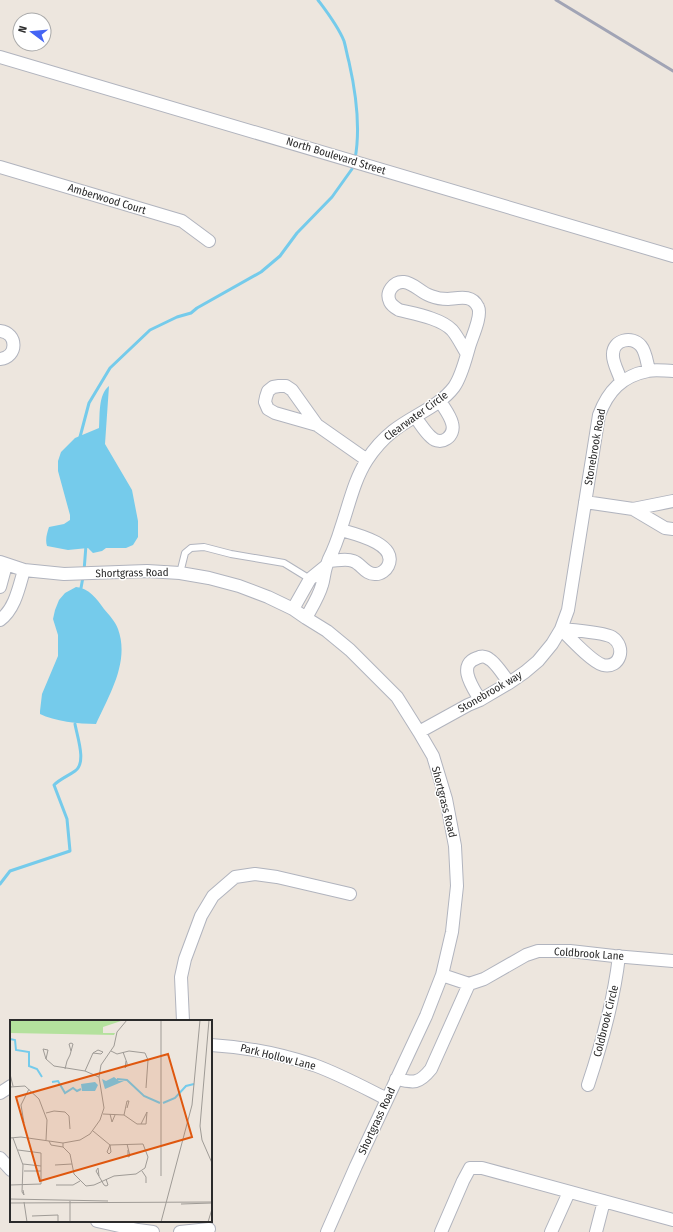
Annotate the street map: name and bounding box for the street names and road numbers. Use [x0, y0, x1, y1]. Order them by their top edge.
street label: North Boulevard Street [285, 135, 388, 177]
street label: Amberwood Court [66, 181, 148, 217]
street label: Clearwater Circle [382, 389, 450, 443]
street label: Stonebrook Road [582, 408, 608, 486]
street label: Shortgrass Road [95, 566, 169, 580]
street label: Stonebrook way [456, 668, 524, 716]
street label: Shortgrass Road [429, 765, 459, 839]
street label: Coldbrook Lane [554, 945, 624, 963]
street label: Coldbrook Circle [591, 984, 621, 1058]
street label: Park Hollow Lane [239, 1041, 317, 1073]
street label: Shortgrass Road [356, 1085, 398, 1157]

